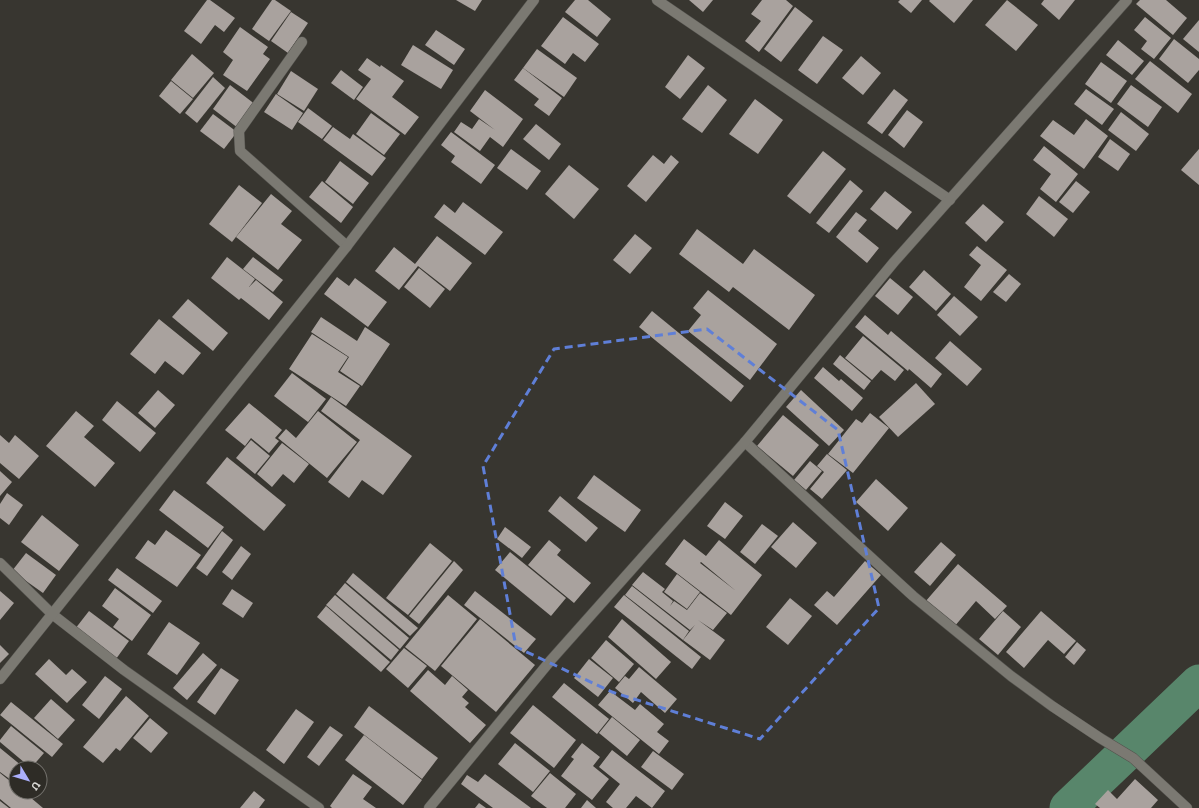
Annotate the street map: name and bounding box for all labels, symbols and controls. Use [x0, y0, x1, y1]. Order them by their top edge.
north arrow [8, 760, 48, 800]
text: U [28, 779, 43, 793]

